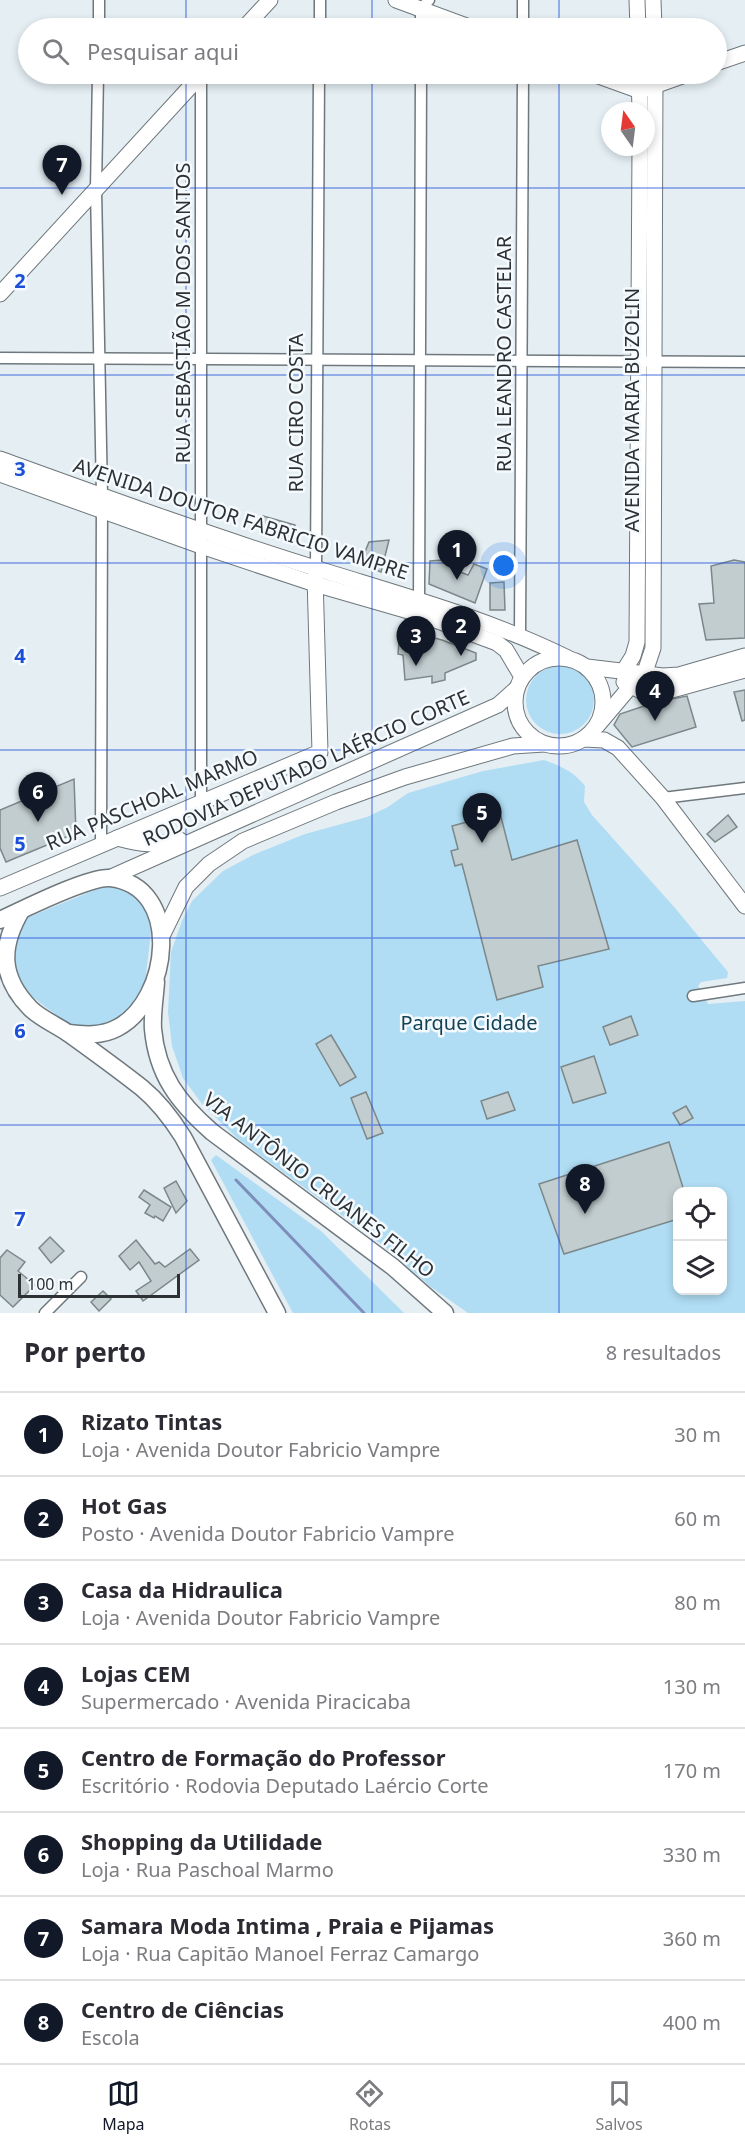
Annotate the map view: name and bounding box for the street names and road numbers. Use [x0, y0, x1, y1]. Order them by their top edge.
street label: RUA SEBASTIÃO M DOS SANTOS [169, 163, 196, 463]
street label: RUA LEANDRO CASTELAR [490, 235, 517, 472]
street label: AVENIDA MARIA BUZOLIN [618, 288, 645, 532]
street label: RUA CIRO COSTA [282, 333, 309, 492]
street label: AVENIDA DOUTOR FABRICIO VAMPRE [70, 451, 412, 586]
street label: RODOVIA DEPUTADO LAÉRCIO CORTE [138, 683, 473, 852]
street label: RUA PASCHOAL MARMO [42, 743, 262, 857]
street label: VIA ANTÔNIO CRUANES FILHO [198, 1086, 441, 1284]

